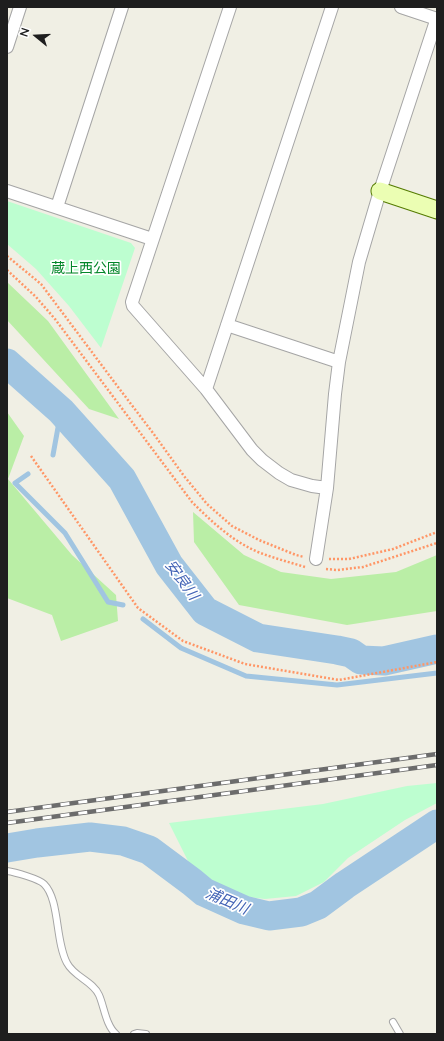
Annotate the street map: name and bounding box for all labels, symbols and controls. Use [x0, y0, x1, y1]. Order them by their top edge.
north arrow [16, 16, 56, 56]
text: N [17, 26, 32, 38]
park label: 蔵上西公園 [51, 260, 121, 276]
water label: 安良川 [161, 557, 203, 603]
water label: 浦田川 [203, 884, 251, 918]

